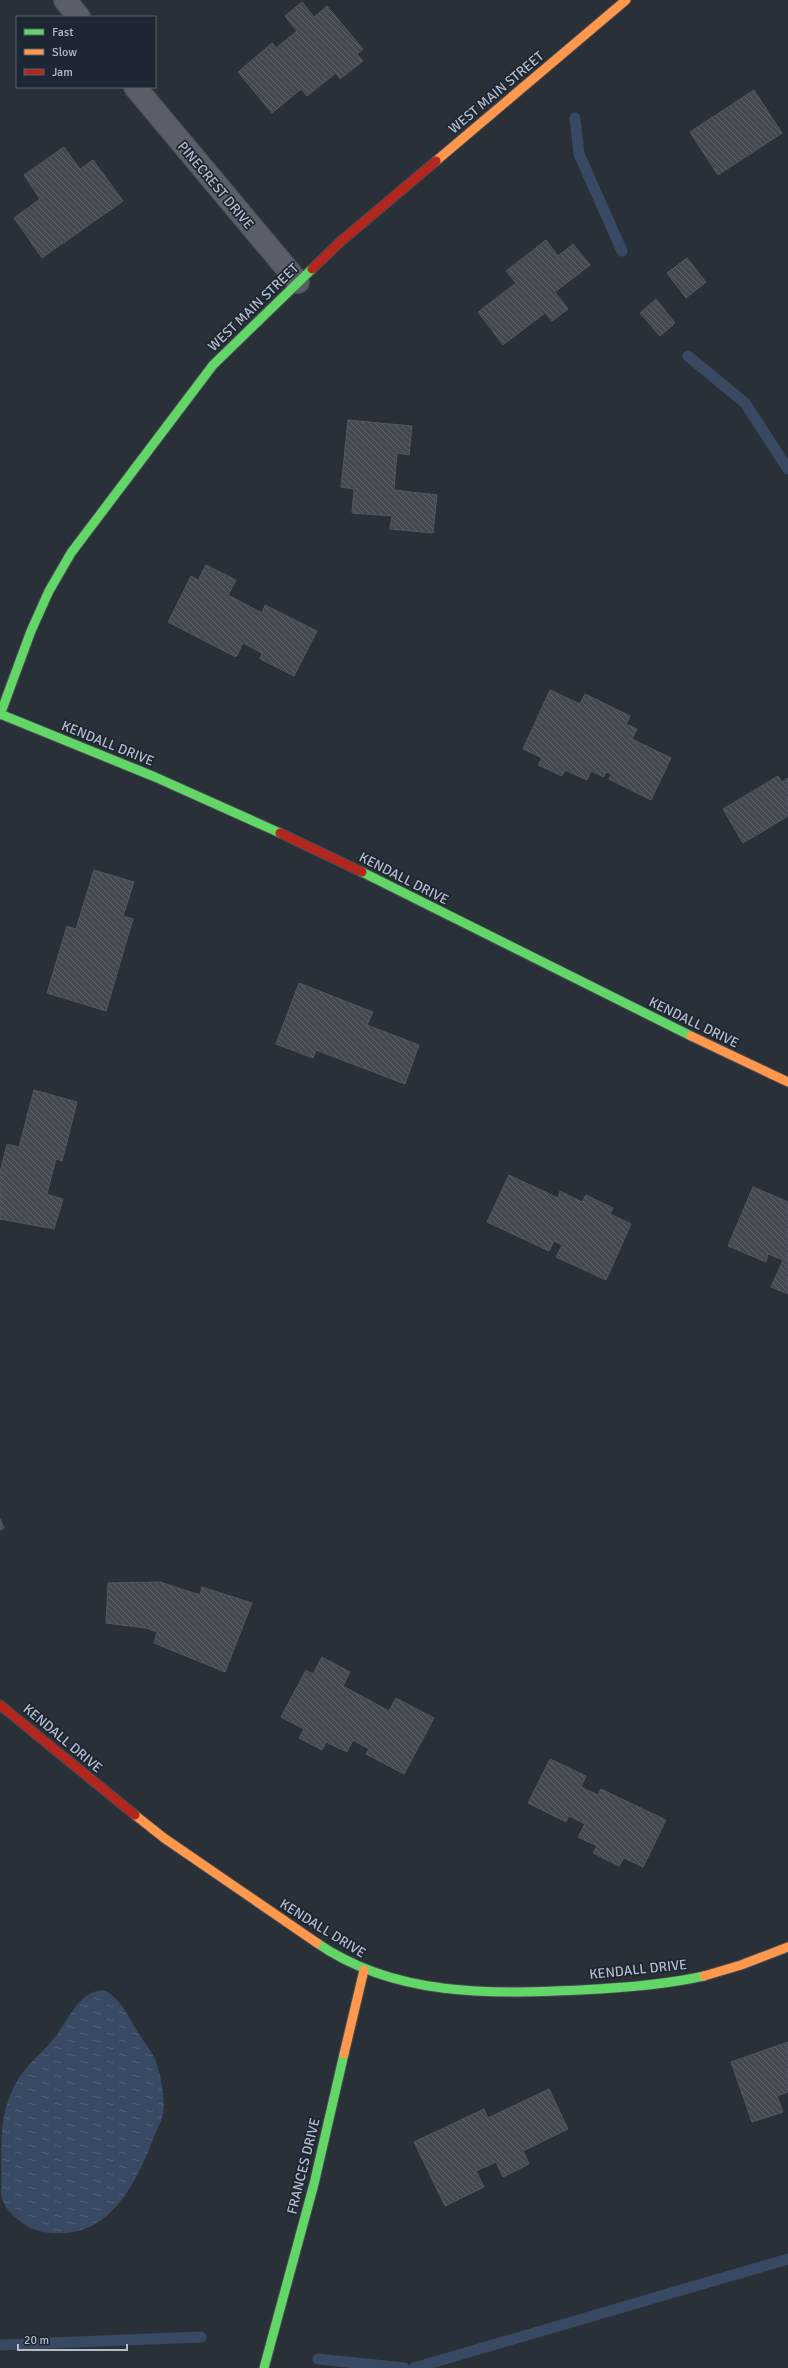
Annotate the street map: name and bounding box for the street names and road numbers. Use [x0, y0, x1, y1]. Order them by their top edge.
street label: WEST MAIN STREET [445, 47, 548, 137]
street label: PINECREST DRIVE [174, 138, 257, 233]
street label: WEST MAIN STREET [205, 260, 302, 355]
street label: KENDALL DRIVE [59, 717, 157, 770]
street label: KENDALL DRIVE [356, 849, 451, 908]
street label: KENDALL DRIVE [646, 993, 742, 1052]
street label: KENDALL DRIVE [20, 1700, 106, 1777]
street label: KENDALL DRIVE [277, 1895, 369, 1962]
street label: KENDALL DRIVE [588, 1956, 688, 1983]
street label: FRANCES DRIVE [283, 2116, 324, 2216]

